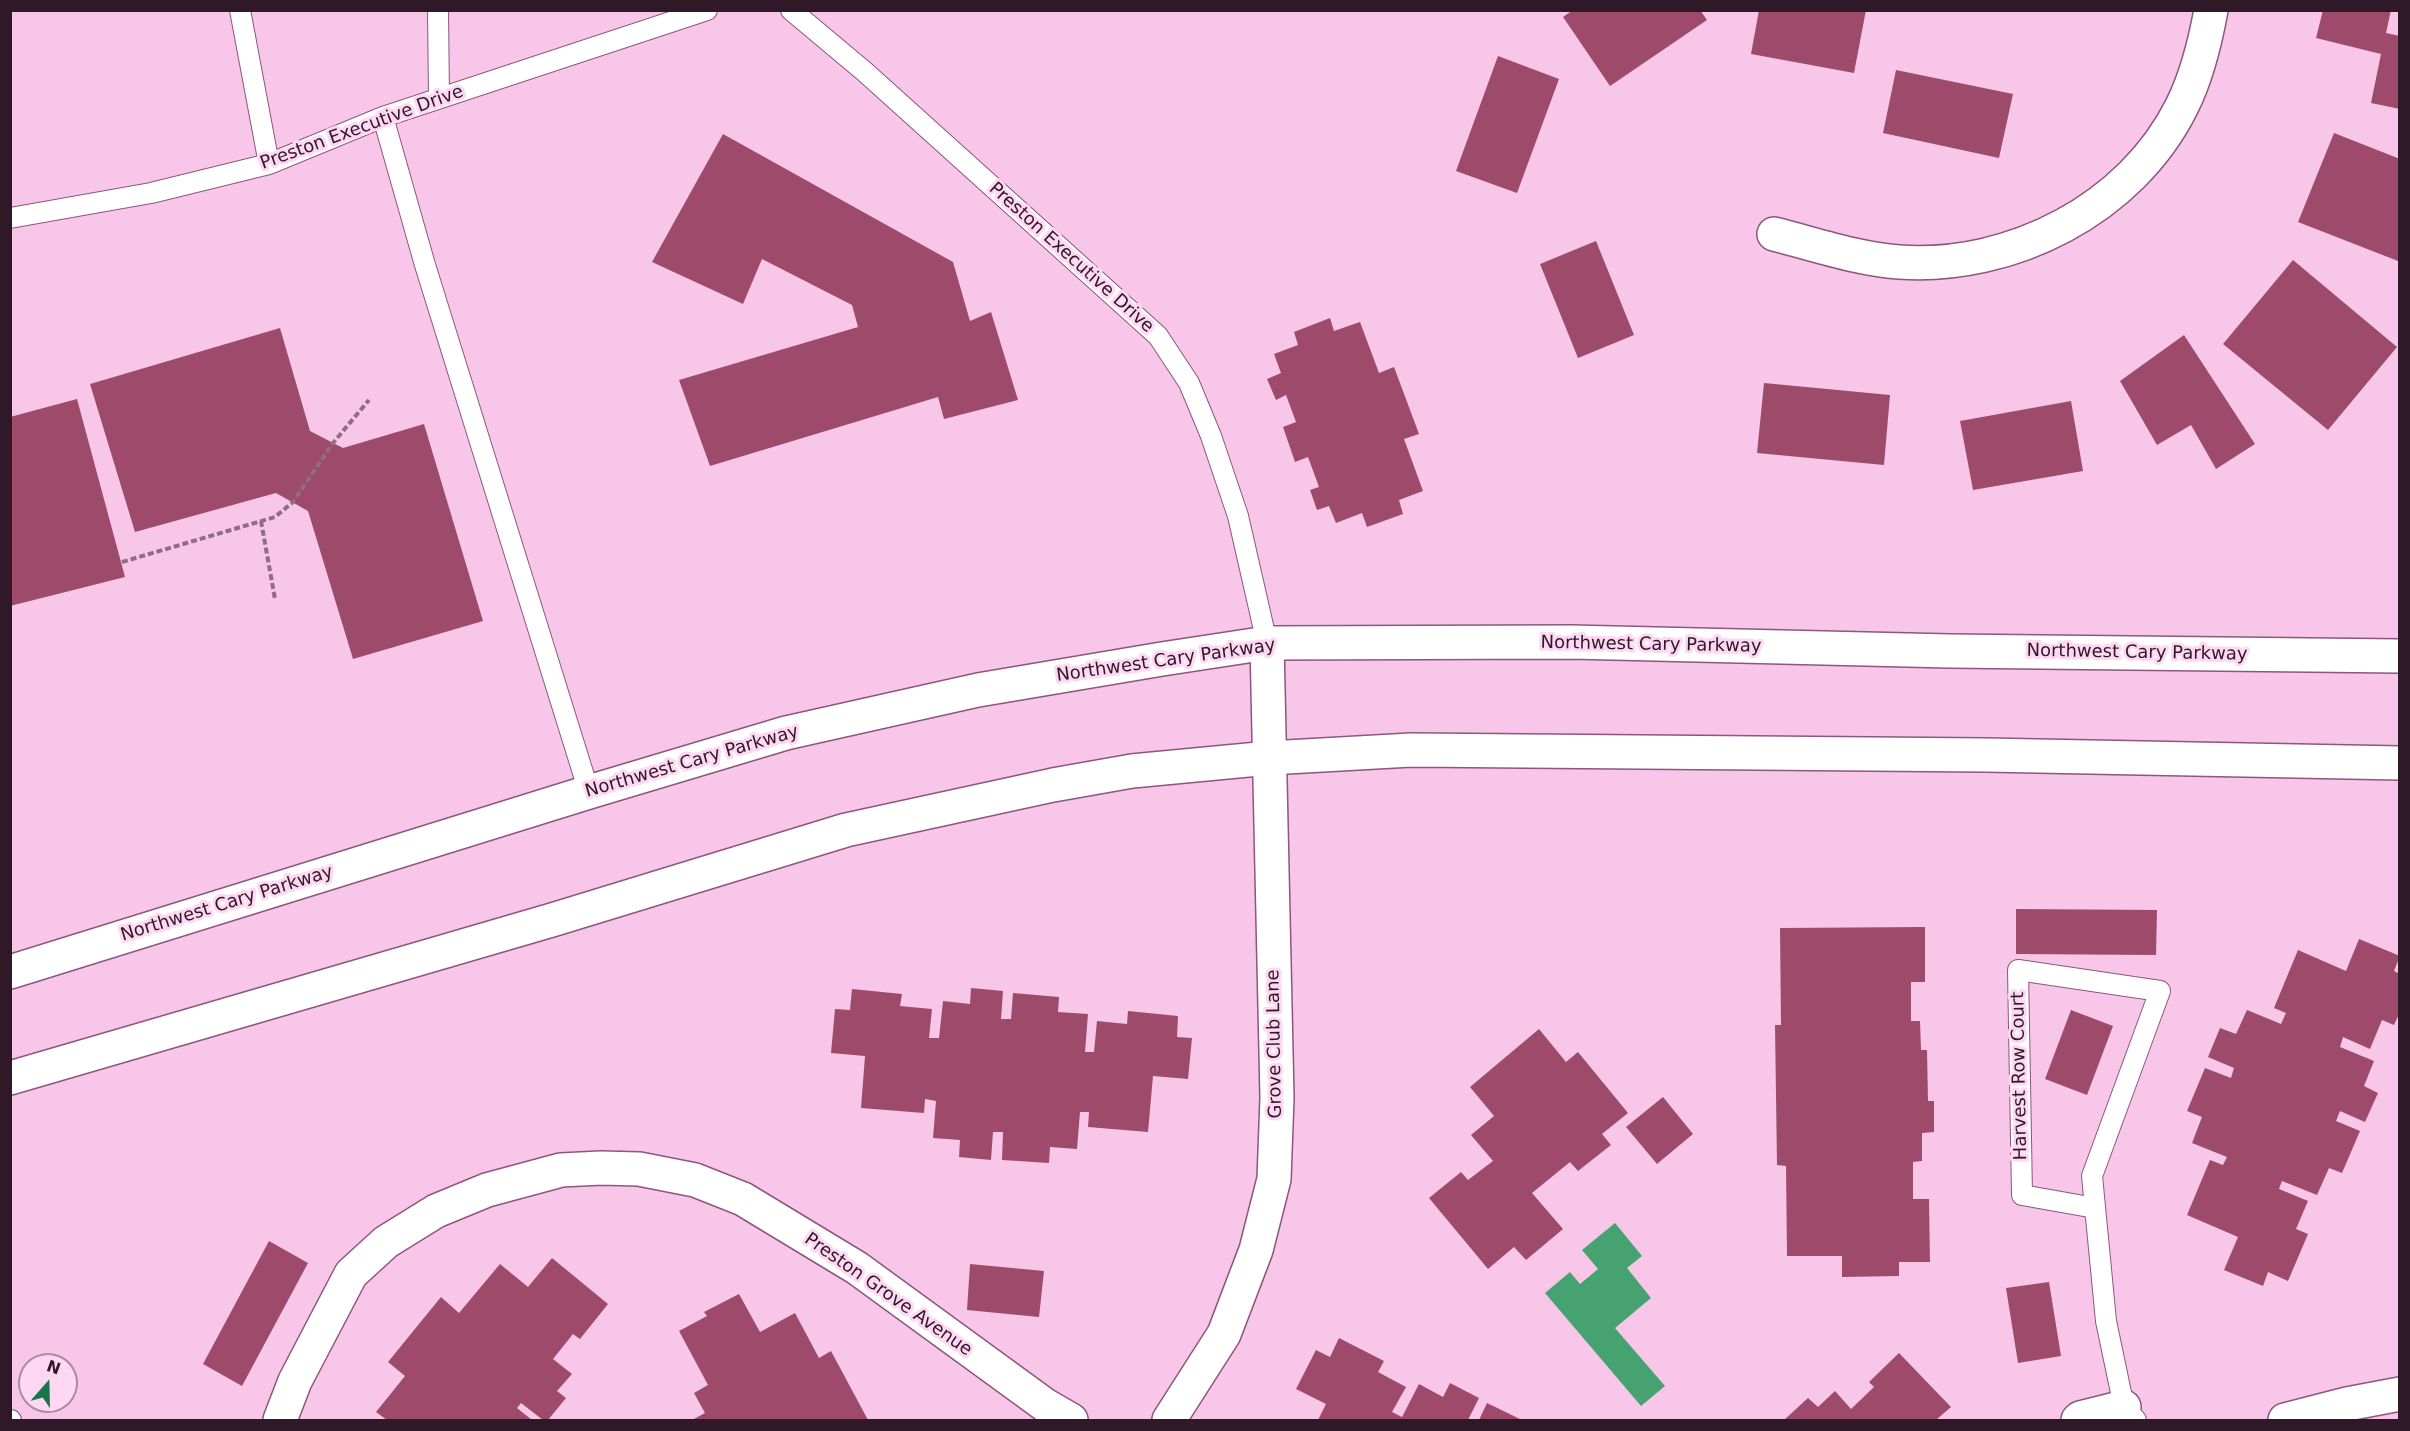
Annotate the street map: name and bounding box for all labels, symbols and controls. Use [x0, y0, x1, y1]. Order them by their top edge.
street label: Preston Executive Drive [258, 81, 466, 175]
street label: Preston Executive Drive [984, 178, 1158, 338]
street label: Northwest Cary Parkway [1540, 632, 1762, 658]
street label: Northwest Cary Parkway [1055, 635, 1277, 687]
street label: Northwest Cary Parkway [2026, 640, 2248, 666]
street label: Northwest Cary Parkway [583, 721, 801, 803]
street label: Northwest Cary Parkway [118, 861, 336, 947]
street label: Grove Club Lane [1263, 969, 1287, 1119]
street label: Harvest Row Court [2008, 992, 2032, 1160]
street label: Preston Grove Avenue [800, 1229, 976, 1361]
north arrow [18, 1353, 78, 1413]
text: N [44, 1356, 63, 1379]

